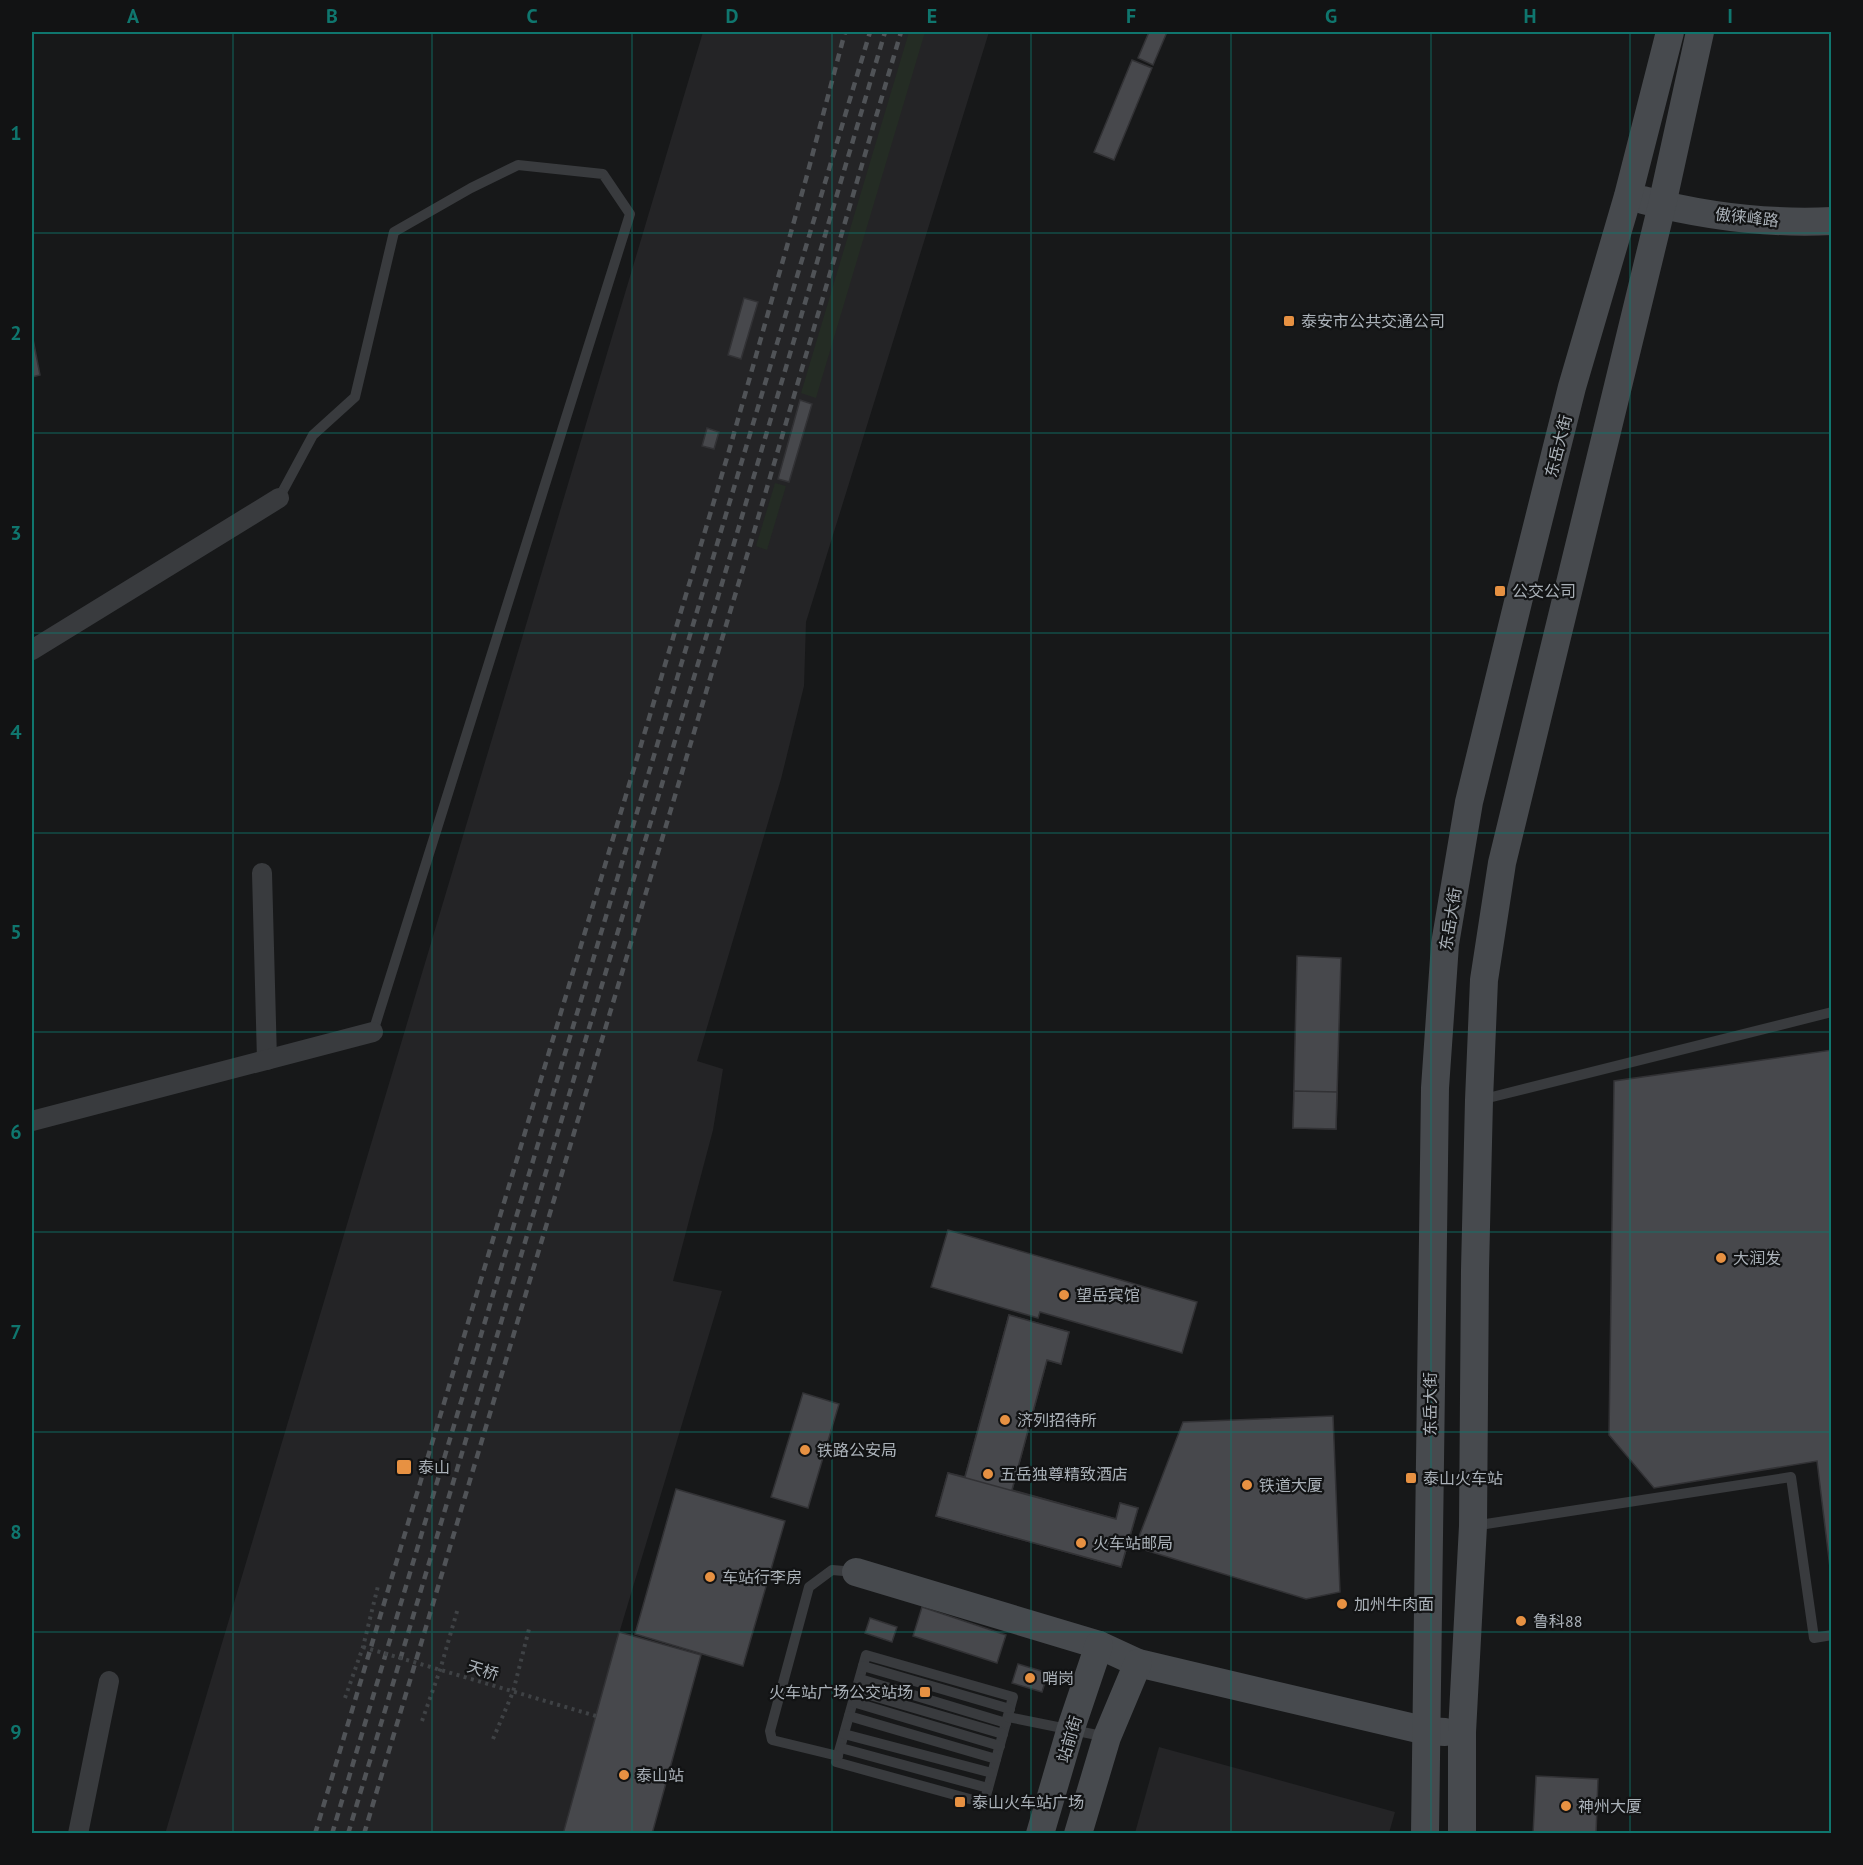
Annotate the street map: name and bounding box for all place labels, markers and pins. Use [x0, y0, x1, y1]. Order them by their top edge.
place label: 泰安市公共交通公司 [1301, 311, 1445, 331]
marker: 泰安市公共交通公司 [1282, 314, 1296, 328]
place label: 公交公司 [1512, 581, 1576, 601]
marker: 公交公司 [1493, 584, 1507, 598]
place label: 大润发 [1733, 1248, 1781, 1268]
marker: 大润发 [1714, 1251, 1728, 1265]
place label: 望岳宾馆 [1076, 1285, 1140, 1305]
marker: 望岳宾馆 [1057, 1288, 1071, 1302]
place label: 济列招待所 [1017, 1410, 1097, 1430]
marker: 济列招待所 [998, 1413, 1012, 1427]
place label: 铁路公安局 [817, 1440, 897, 1460]
marker: 铁路公安局 [798, 1443, 812, 1457]
place label: 泰山 [418, 1457, 450, 1477]
marker: 泰山 [395, 1458, 413, 1476]
place label: 五岳独尊精致酒店 [1000, 1464, 1128, 1484]
marker: 五岳独尊精致酒店 [981, 1467, 995, 1481]
place label: 泰山火车站 [1423, 1468, 1503, 1488]
marker: 泰山火车站 [1404, 1471, 1418, 1485]
place label: 铁道大厦 [1259, 1475, 1323, 1495]
marker: 铁道大厦 [1240, 1478, 1254, 1492]
place label: 火车站邮局 [1093, 1533, 1173, 1553]
marker: 火车站邮局 [1074, 1536, 1088, 1550]
place label: 车站行李房 [722, 1567, 802, 1587]
marker: 车站行李房 [703, 1570, 717, 1584]
place label: 加州牛肉面 [1354, 1594, 1434, 1614]
marker: 加州牛肉面 [1335, 1597, 1349, 1611]
place label: 鲁科88 [1533, 1611, 1582, 1631]
marker: 鲁科88 [1514, 1614, 1528, 1628]
place label: 哨岗 [1042, 1668, 1074, 1688]
marker: 哨岗 [1023, 1671, 1037, 1685]
place label: 火车站广场公交站场 [769, 1682, 913, 1702]
marker: 火车站广场公交站场 [918, 1685, 932, 1699]
place label: 泰山站 [636, 1765, 684, 1785]
marker: 泰山站 [617, 1768, 631, 1782]
place label: 泰山火车站广场 [972, 1792, 1084, 1812]
marker: 泰山火车站广场 [953, 1795, 967, 1809]
place label: 神州大厦 [1578, 1796, 1642, 1816]
marker: 神州大厦 [1559, 1799, 1573, 1813]

